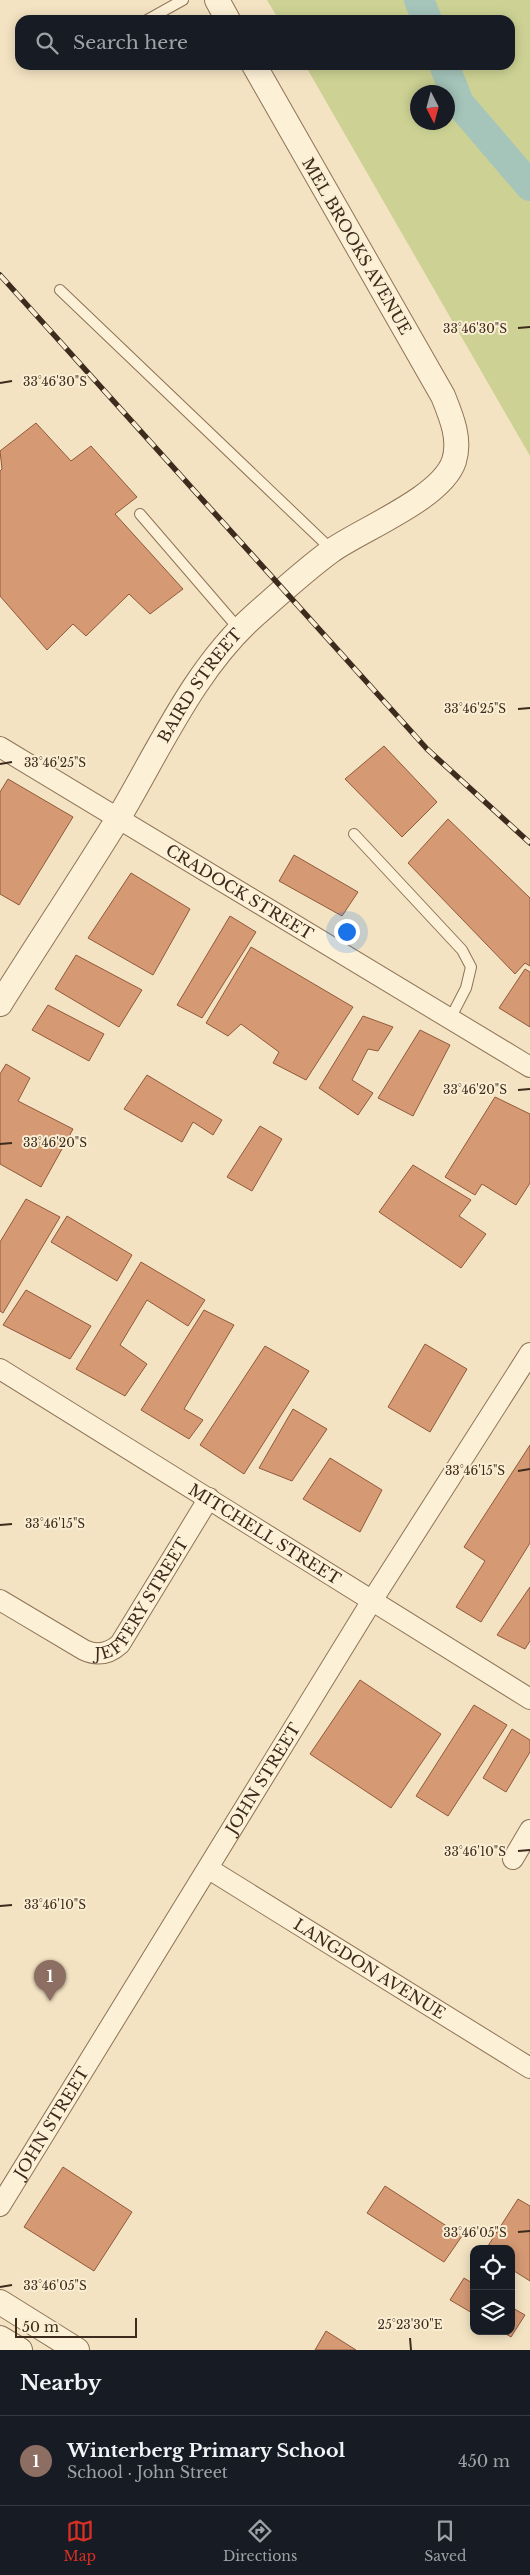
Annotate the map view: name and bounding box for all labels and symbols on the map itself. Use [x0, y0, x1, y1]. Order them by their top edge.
north arrow [410, 85, 455, 130]
street label: MEL BROOKS AVENUE [298, 154, 416, 338]
text: 33°46'30"S [443, 321, 507, 336]
text: 33°46'30"S [23, 374, 87, 389]
street label: BAIRD STREET [153, 624, 246, 746]
text: 33°46'25"S [444, 701, 506, 716]
text: 33°46'25"S [24, 755, 86, 770]
street label: CRADOCK STREET [162, 840, 317, 944]
your location [334, 919, 360, 945]
text: 33°46'20"S [443, 1082, 507, 1097]
text: 33°46'20"S [23, 1135, 87, 1150]
text: 33°46'15"S [445, 1463, 505, 1478]
street label: MITCHELL STREET [185, 1479, 345, 1589]
text: 33°46'15"S [25, 1516, 85, 1531]
street label: JEFFERY STREET [92, 1534, 192, 1663]
street label: JOHN STREET [220, 1719, 305, 1839]
text: 33°46'10"S [444, 1844, 506, 1859]
text: 33°46'10"S [24, 1897, 86, 1912]
street label: LANGDON AVENUE [290, 1914, 449, 2023]
pin: 1 [34, 1960, 66, 2001]
street label: JOHN STREET [9, 2063, 93, 2183]
text: 33°46'05"S [443, 2225, 507, 2240]
text: 33°46'05"S [23, 2278, 87, 2293]
scale bar [15, 2315, 138, 2338]
text: 25°23'30"E [378, 2317, 443, 2332]

